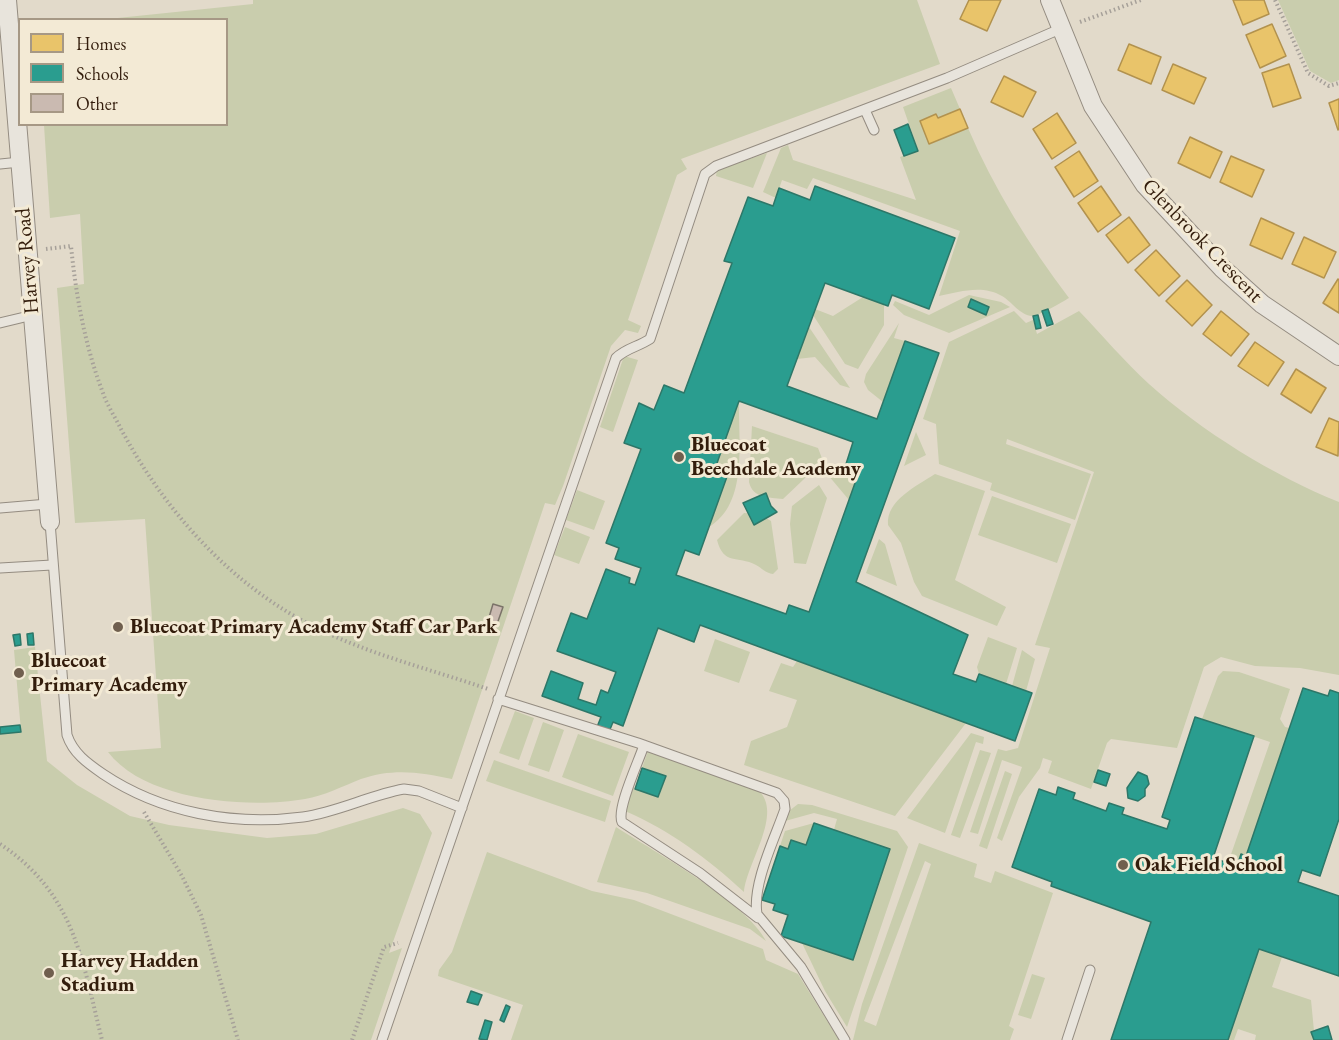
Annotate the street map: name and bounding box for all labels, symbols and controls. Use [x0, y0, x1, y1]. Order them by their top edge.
legend [18, 18, 228, 126]
text: Homes [76, 32, 126, 55]
text: Schools [76, 62, 129, 85]
text: Other [76, 92, 118, 115]
street label: Glenbrook Crescent [1136, 174, 1268, 308]
street label: Harvey Road [11, 207, 45, 315]
place label: Bluecoat Beechdale Academy [691, 432, 861, 482]
marker: Bluecoat Beechdale Academy [672, 450, 686, 464]
place label: Bluecoat Primary Academy Staff Car Park [130, 614, 497, 640]
marker: Bluecoat Primary Academy Staff Car Park [111, 620, 125, 634]
place label: Bluecoat Primary Academy [31, 648, 187, 698]
marker: Bluecoat Primary Academy [12, 666, 26, 680]
place label: Oak Field School [1135, 852, 1283, 878]
marker: Oak Field School [1116, 858, 1130, 872]
place label: Harvey Hadden Stadium [61, 948, 199, 998]
marker: Harvey Hadden Stadium [42, 966, 56, 980]

